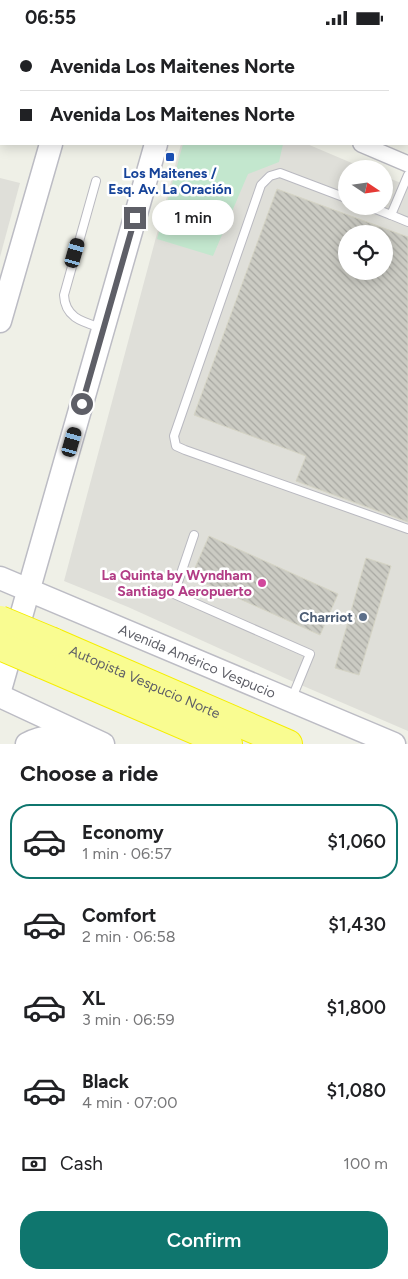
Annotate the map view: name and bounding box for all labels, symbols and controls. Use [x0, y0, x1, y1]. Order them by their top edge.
text: 06:55 [25, 6, 76, 29]
text: Avenida Los Maitenes Norte [50, 55, 295, 78]
text: Avenida Los Maitenes Norte [50, 103, 295, 126]
marker: Los Maitenes / Esq. Av. La Oración [164, 151, 176, 163]
north arrow [338, 160, 392, 215]
map controls [338, 160, 393, 280]
place label: Los Maitenes / Esq. Av. La Oración [108, 165, 232, 198]
callout: 1 min [152, 201, 235, 235]
route end [124, 207, 146, 229]
text: 1 min [174, 208, 212, 227]
button: locate [338, 225, 393, 280]
car [63, 237, 86, 269]
route start [71, 393, 93, 415]
car [60, 426, 83, 458]
place label: La Quinta by Wyndham Santiago Aeropuerto [102, 567, 252, 600]
marker: La Quinta by Wyndham Santiago Aeropuerto [256, 577, 268, 589]
place label: Charriot [299, 609, 353, 626]
marker: Charriot [357, 611, 369, 623]
street label: Avenida Américo Vespucio [116, 621, 278, 702]
street label: Autopista Vespucio Norte [66, 642, 223, 723]
text: Choose a ride [20, 760, 158, 787]
icon: car [22, 819, 67, 864]
text: Economy [82, 821, 164, 844]
text: $1,060 [327, 830, 386, 853]
text: 1 min · 06:57 [82, 844, 172, 863]
icon: car [22, 902, 67, 947]
text: Comfort [82, 904, 157, 927]
text: $1,430 [328, 913, 386, 936]
text: 2 min · 06:58 [82, 927, 176, 946]
icon: car [22, 985, 67, 1030]
text: XL [82, 987, 105, 1010]
text: $1,800 [327, 996, 386, 1019]
text: 3 min · 06:59 [82, 1010, 175, 1029]
icon: car [22, 1068, 67, 1113]
text: Black [82, 1070, 129, 1093]
text: $1,080 [327, 1079, 386, 1102]
text: 4 min · 07:00 [82, 1093, 178, 1112]
icon: cash [20, 1150, 48, 1178]
text: Cash [60, 1152, 103, 1175]
text: 100 m [343, 1154, 388, 1173]
button: Confirm [20, 1211, 388, 1269]

